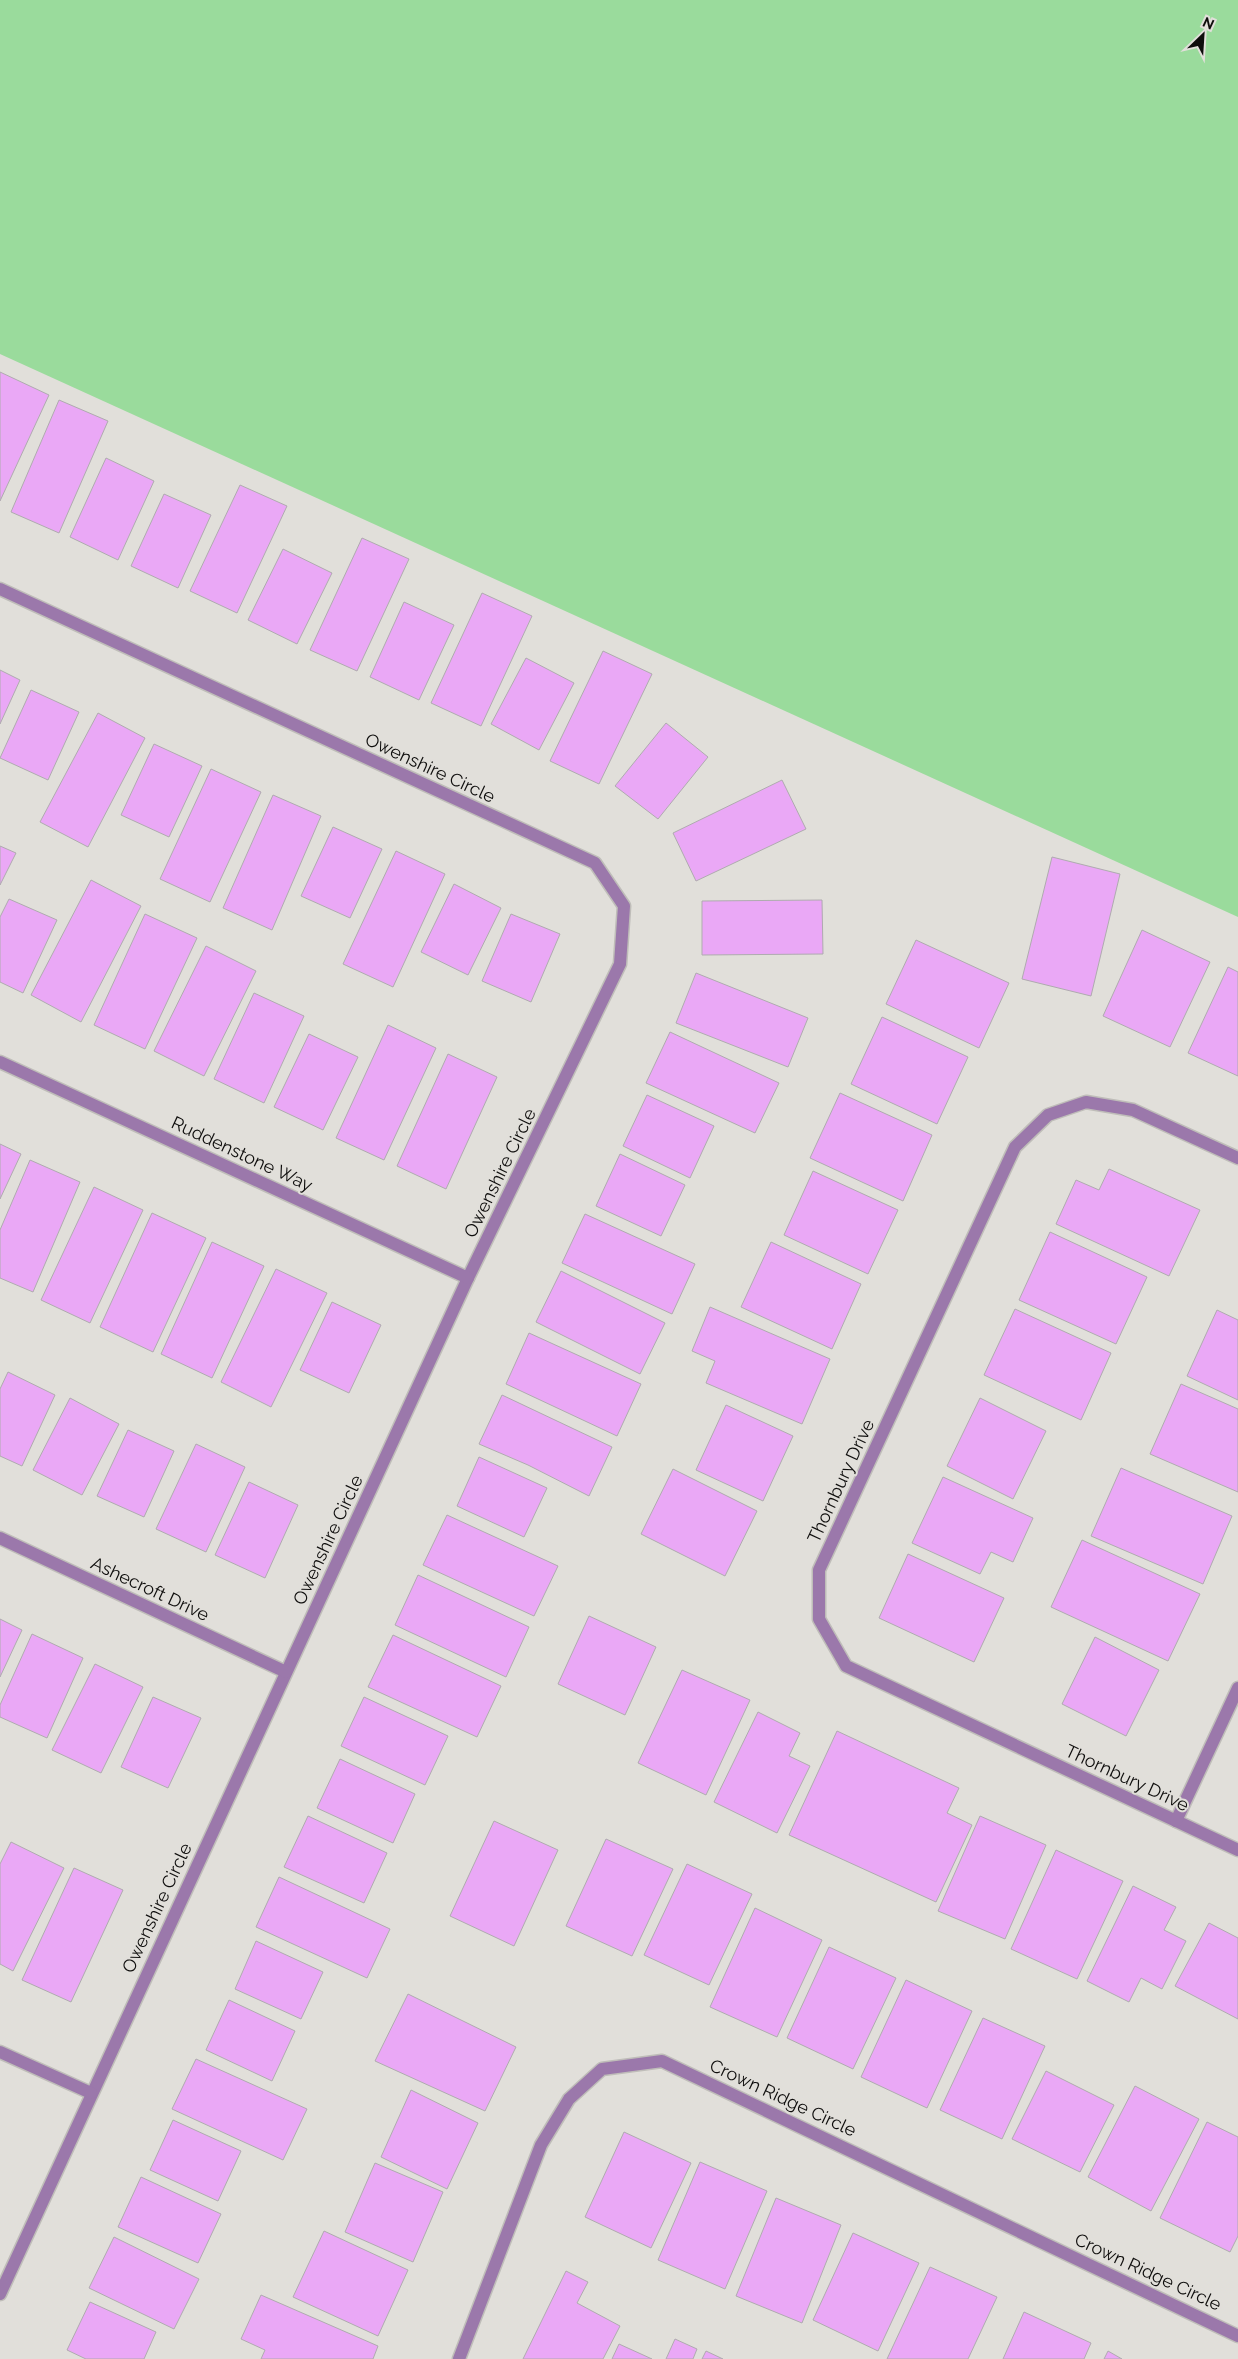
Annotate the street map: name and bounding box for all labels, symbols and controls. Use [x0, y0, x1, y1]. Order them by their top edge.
north arrow [1178, 10, 1228, 60]
text: N [1200, 14, 1217, 33]
street label: Owenshire Circle [362, 728, 499, 807]
street label: Owenshire Circle [459, 1105, 540, 1241]
street label: Ruddenstone Way [168, 1112, 316, 1196]
street label: Thornbury Drive [803, 1415, 879, 1546]
street label: Owenshire Circle [288, 1471, 367, 1608]
street label: Ashecroft Drive [88, 1552, 213, 1625]
street label: Thornbury Drive [1062, 1740, 1193, 1816]
street label: Owenshire Circle [117, 1839, 196, 1976]
street label: Crown Ridge Circle [707, 2054, 860, 2141]
street label: Crown Ridge Circle [1072, 2228, 1225, 2315]

